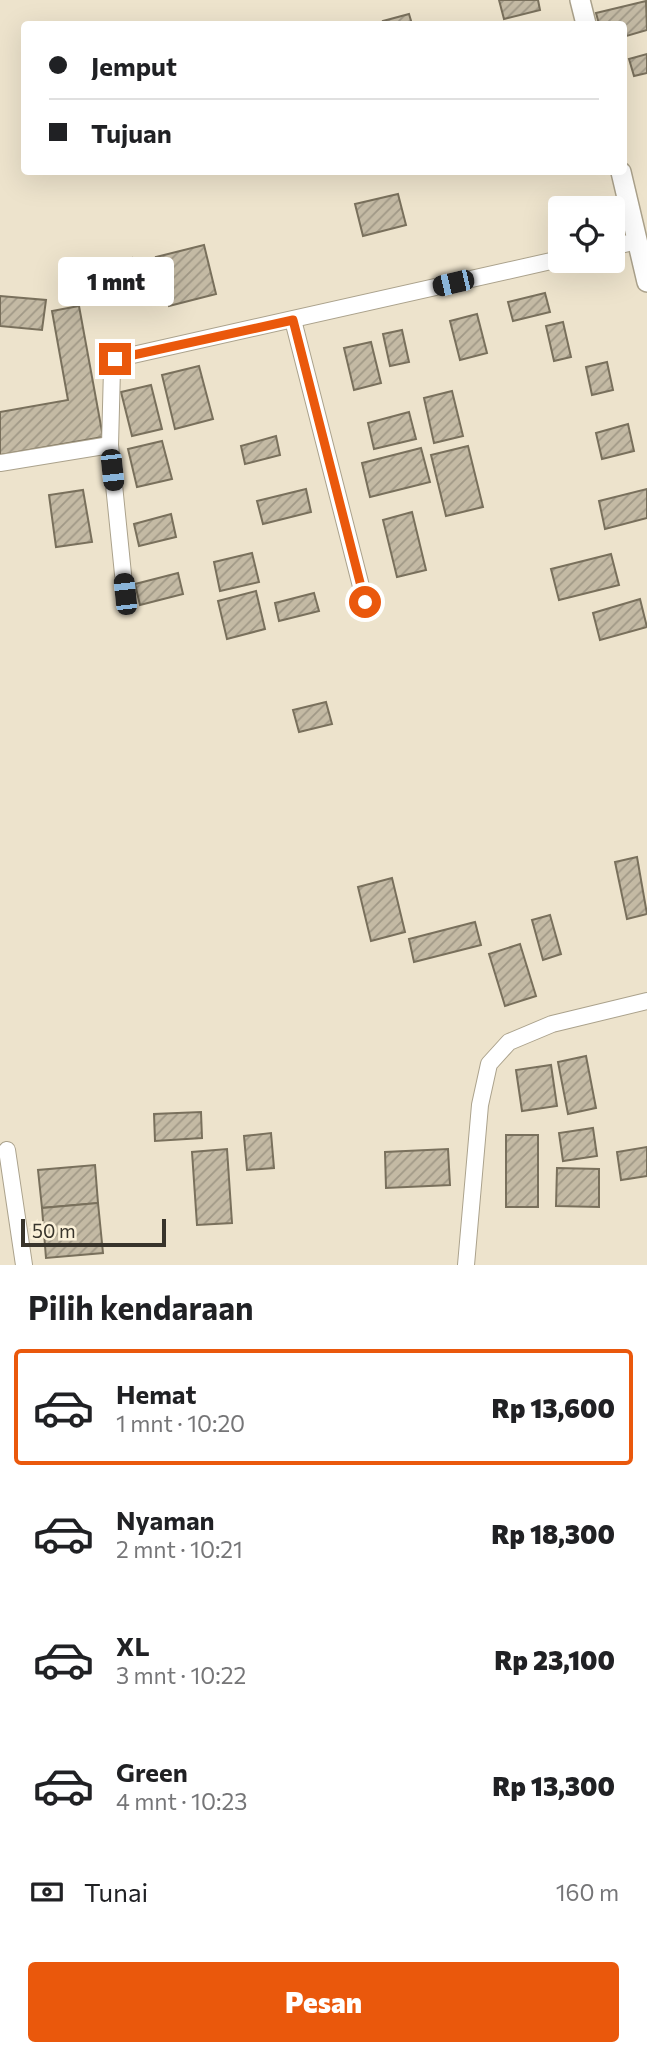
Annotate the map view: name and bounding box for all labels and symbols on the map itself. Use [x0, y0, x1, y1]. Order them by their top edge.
callout: 1 mnt [57, 258, 173, 306]
car [431, 268, 476, 298]
route end [99, 343, 131, 375]
car [100, 448, 125, 492]
car [113, 572, 138, 616]
route start [349, 586, 381, 618]
scale bar [21, 1216, 166, 1248]

